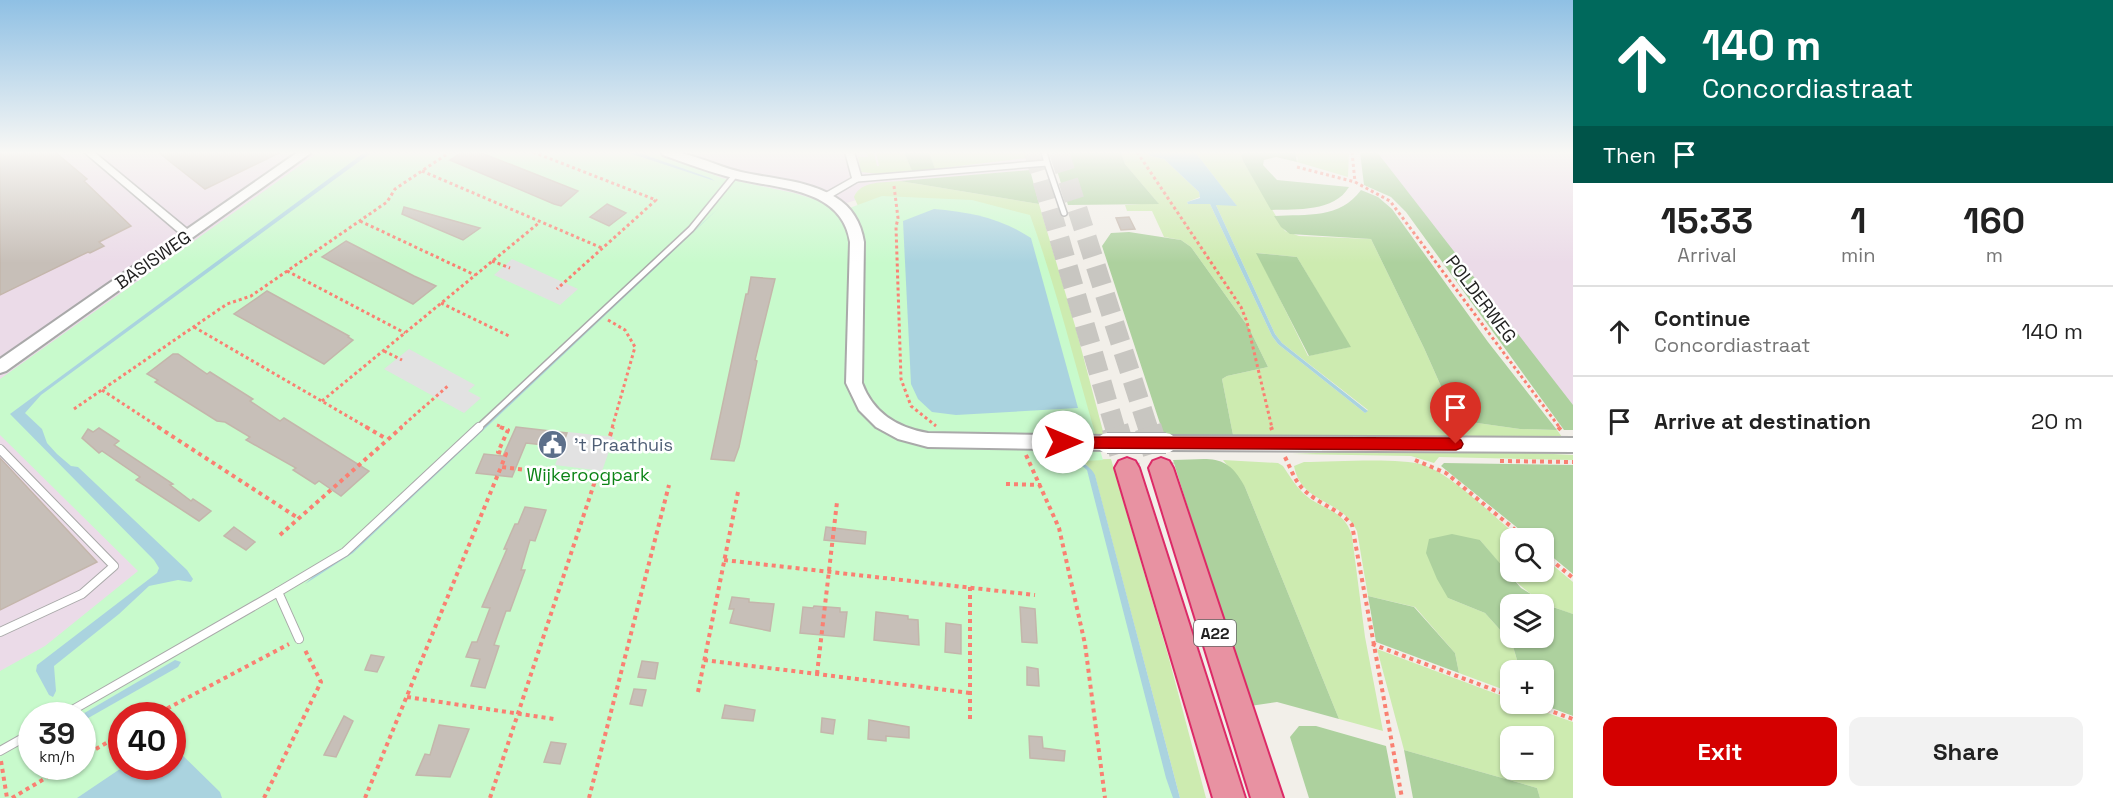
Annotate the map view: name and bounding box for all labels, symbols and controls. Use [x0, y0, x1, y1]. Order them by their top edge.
text: 140 m [1702, 19, 1821, 72]
icon: ahead [1603, 24, 1681, 102]
text: Concordiastraat [1702, 71, 1913, 106]
icon: arrive [1668, 138, 1701, 171]
text: Then [1603, 141, 1656, 169]
text: 15:33 [1661, 198, 1753, 244]
text: 1 [1850, 198, 1866, 244]
text: 160 [1963, 198, 2025, 244]
street label: BASISWEG [110, 225, 195, 294]
text: Arrival [1677, 242, 1737, 268]
text: min [1841, 242, 1875, 268]
text: m [1986, 242, 2003, 268]
street label: POLDERWEG [1441, 250, 1522, 347]
text: Continue [1654, 304, 1750, 332]
icon: ahead [1603, 315, 1636, 348]
text: 140 m [2021, 317, 2083, 345]
text: Concordiastraat [1654, 332, 1810, 358]
pin [1430, 382, 1481, 444]
icon: arrive [1439, 391, 1472, 424]
icon: arrive [1603, 405, 1636, 438]
text: Arrive at destination [1654, 407, 1871, 435]
text: 20 m [2031, 407, 2083, 435]
position arrow [1031, 410, 1095, 474]
public building icon: 't Praathuis [537, 429, 569, 461]
place label: 't Praathuis [574, 433, 673, 456]
park label: Wijkeroogpark [526, 463, 650, 486]
map controls [1500, 528, 1554, 780]
button: search [1500, 528, 1554, 582]
button: layers [1500, 594, 1554, 648]
road number: A22 [1194, 620, 1236, 646]
button: + [1500, 660, 1554, 714]
speed limit sign: 40 [108, 702, 186, 780]
text: 39 [39, 714, 75, 753]
button: Exit [1603, 717, 1837, 786]
button: Share [1849, 717, 2083, 786]
button: − [1500, 726, 1554, 780]
text: km/h [39, 747, 75, 766]

